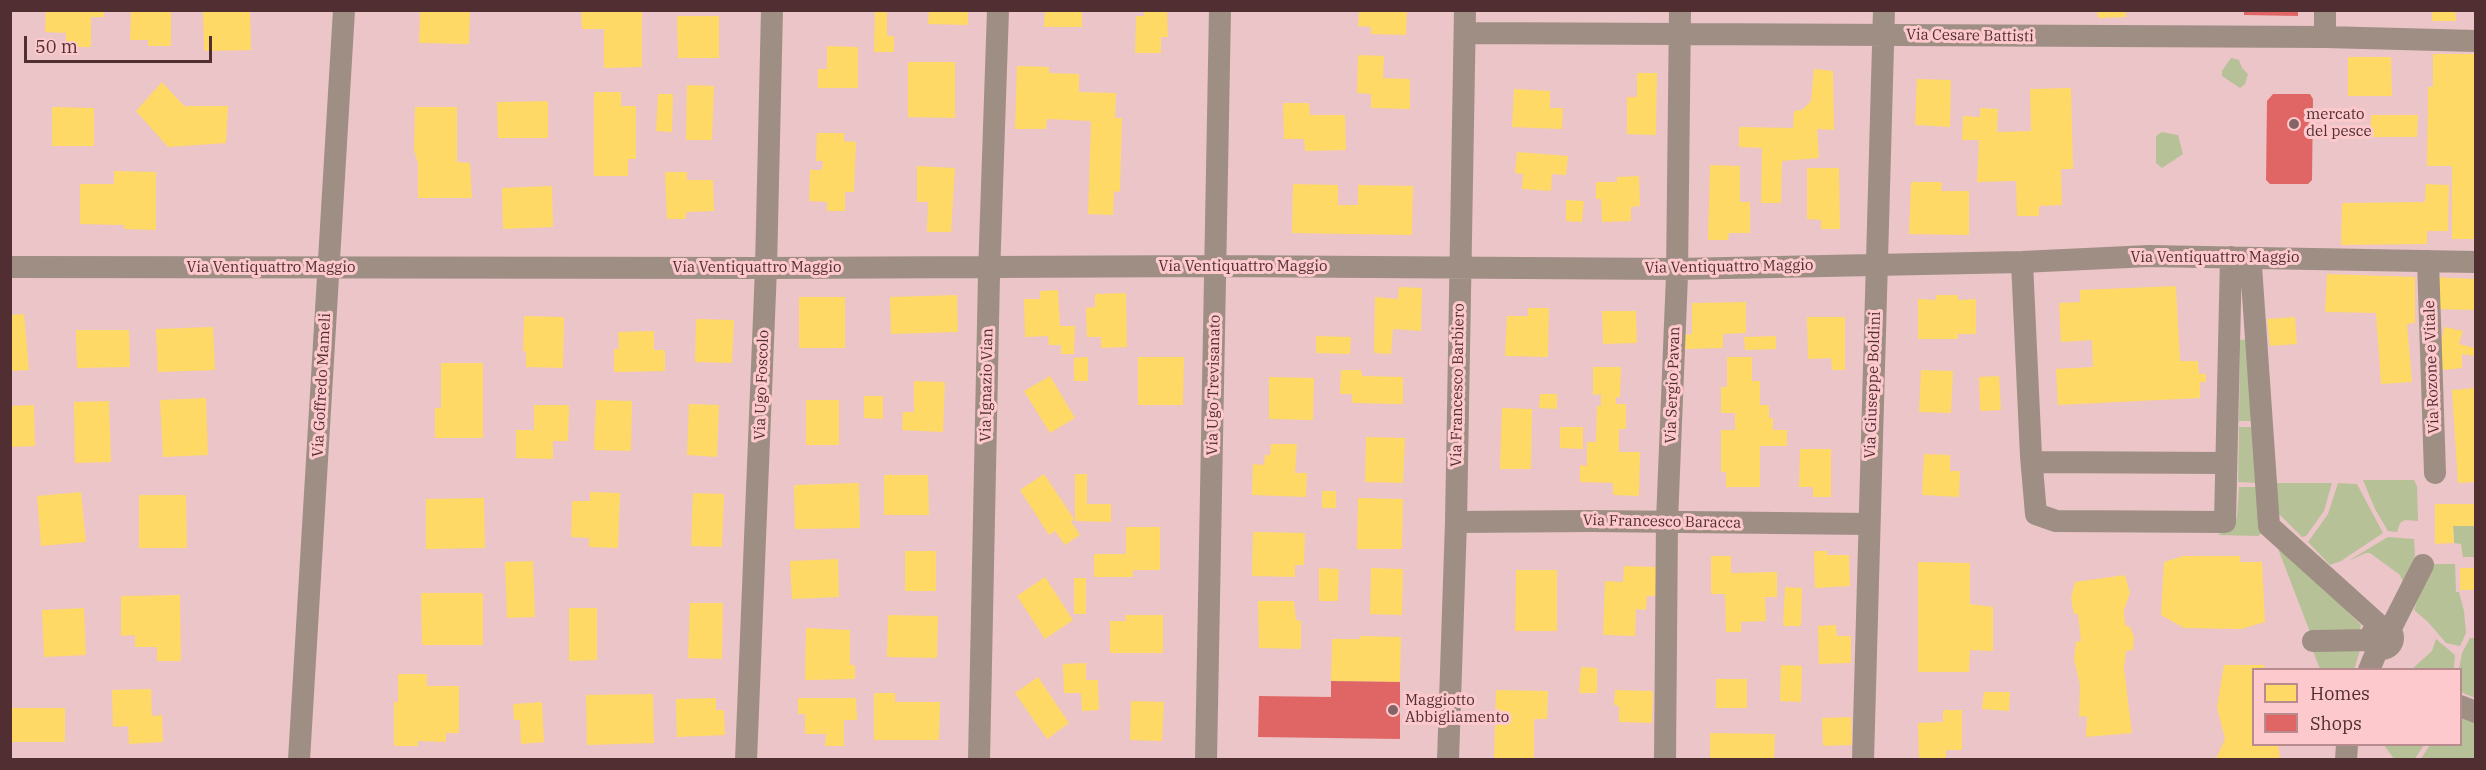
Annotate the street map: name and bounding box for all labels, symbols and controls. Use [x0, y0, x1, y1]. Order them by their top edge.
scale bar [27, 24, 214, 62]
street label: Via Cesare Battisti [1906, 26, 2034, 46]
text: 50 m [35, 35, 78, 58]
place label: mercato del pesce [2306, 106, 2371, 141]
marker: mercato del pesce [2287, 117, 2301, 131]
street label: Via Ventiquattro Maggio [2131, 249, 2299, 267]
street label: Via Ventiquattro Maggio [1644, 257, 1814, 277]
street label: Via Ventiquattro Maggio [1159, 258, 1327, 276]
street label: Via Ventiquattro Maggio [187, 259, 355, 277]
street label: Via Ventiquattro Maggio [673, 259, 841, 277]
street label: Via Rozone e Vitale [2421, 300, 2443, 434]
street label: Via Francesco Barbiero [1448, 303, 1468, 467]
street label: Via Giuseppe Boldini [1861, 311, 1885, 459]
street label: Via Goffredo Mameli [309, 313, 335, 457]
street label: Via Ugo Trevisanato [1204, 315, 1224, 455]
street label: Via Sergio Pavan [1662, 326, 1684, 444]
street label: Via Ignazio Vian [977, 328, 997, 442]
street label: Via Ugo Foscolo [751, 330, 773, 440]
street label: Via Francesco Baracca [1583, 512, 1741, 532]
legend [2252, 668, 2462, 746]
text: Homes [2310, 682, 2370, 705]
place label: Maggiotto Abbigliamento [1405, 692, 1509, 727]
marker: Maggiotto Abbigliamento [1386, 703, 1400, 717]
text: Shops [2310, 712, 2362, 735]

